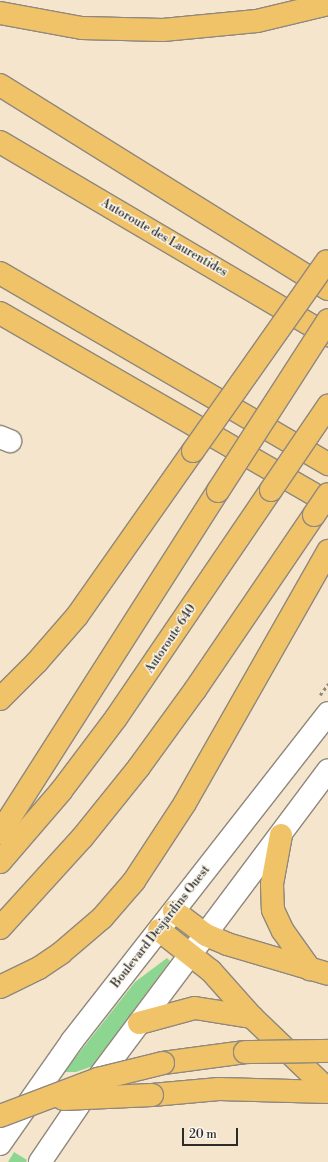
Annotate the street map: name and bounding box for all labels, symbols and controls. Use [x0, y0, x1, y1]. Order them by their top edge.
street label: Autoroute des Laurentides [98, 196, 230, 280]
street label: Autoroute 640 [143, 602, 199, 676]
street label: Boulevard Desjardins Ouest [109, 863, 213, 991]
scale bar [184, 1120, 240, 1146]
text: 20 m [189, 1127, 217, 1142]

